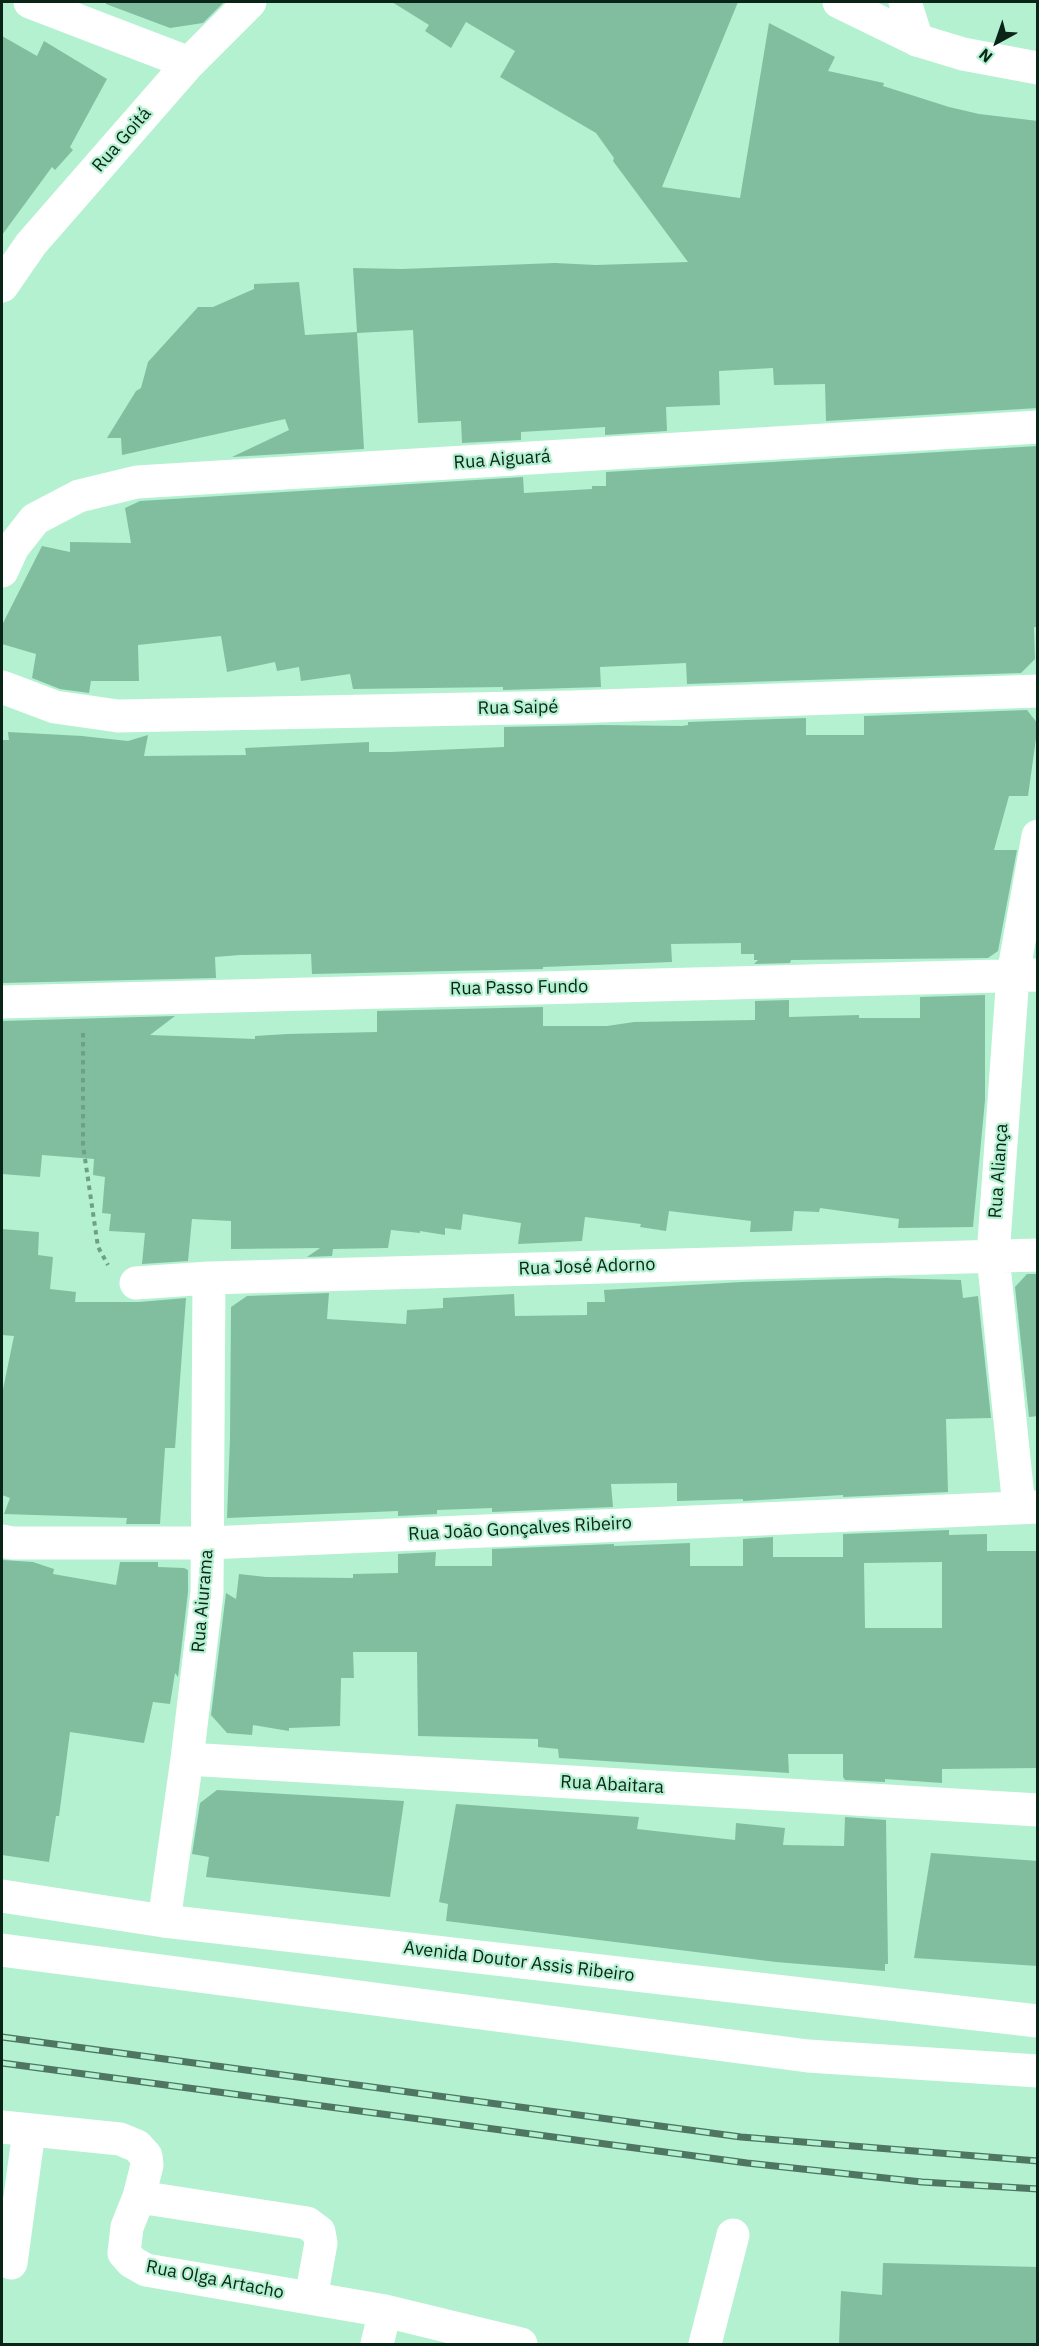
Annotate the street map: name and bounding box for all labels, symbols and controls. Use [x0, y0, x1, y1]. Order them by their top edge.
north arrow [967, 12, 1027, 72]
text: N [975, 44, 996, 67]
street label: Rua Goitá [88, 103, 156, 177]
street label: Rua Aiguará [453, 446, 551, 474]
street label: Rua Saipé [478, 696, 558, 720]
street label: Rua Passo Fundo [450, 976, 588, 1000]
street label: Rua Aliança [985, 1123, 1013, 1219]
street label: Rua José Adorno [518, 1254, 656, 1280]
street label: Rua João Gonçalves Ribeiro [408, 1512, 632, 1546]
street label: Rua Aiurama [188, 1549, 218, 1653]
street label: Rua Abaitara [560, 1771, 664, 1799]
street label: Avenida Doutor Assis Ribeiro [402, 1937, 636, 1987]
street label: Rua Olga Artacho [144, 2256, 286, 2304]

